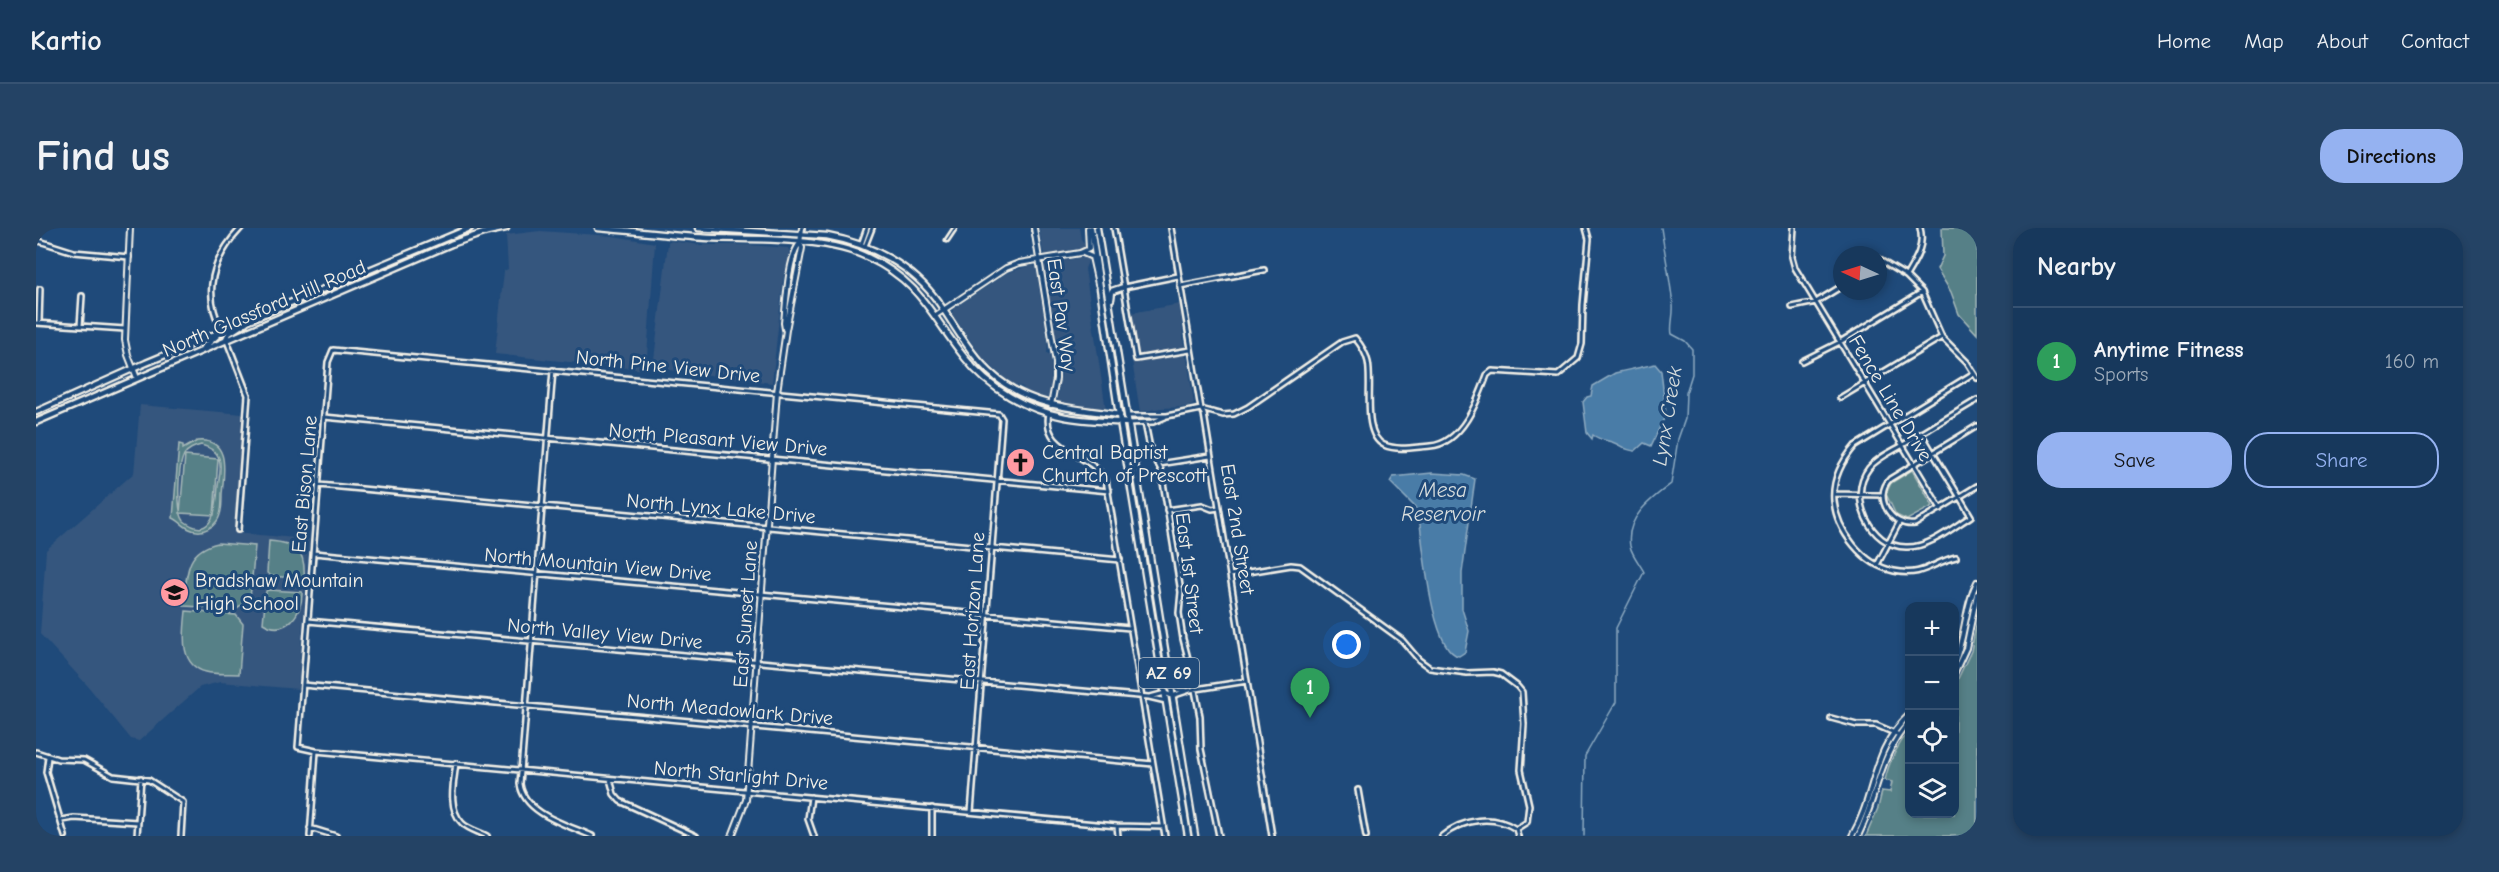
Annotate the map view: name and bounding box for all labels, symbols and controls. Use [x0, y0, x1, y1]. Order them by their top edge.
text: Kartio [30, 25, 102, 57]
text: Home [2157, 29, 2211, 53]
text: Map [2244, 29, 2284, 53]
text: About [2317, 29, 2368, 53]
text: Contact [2401, 29, 2469, 53]
button: Directions [2320, 129, 2463, 183]
text: Find us [36, 132, 170, 181]
north arrow [1833, 246, 1887, 300]
text: Nearby [2037, 252, 2116, 282]
street label: North Glassford Hill Road [159, 255, 369, 362]
street label: East Pav Way [1042, 257, 1081, 373]
street label: Fence Line Drive [1844, 331, 1937, 466]
text: Anytime Fitness [2094, 337, 2244, 363]
street label: North Pine View Drive [575, 345, 761, 388]
text: 1 [2053, 350, 2060, 373]
text: 160 m [2385, 350, 2439, 373]
text: Sports [2094, 363, 2148, 386]
water label: Lynx Creek [1647, 364, 1687, 467]
street label: East Bison Lane [287, 414, 322, 554]
street label: North Pleasant View Drive [608, 418, 828, 461]
button: Save [2037, 432, 2232, 488]
button: Share [2244, 432, 2439, 488]
place label: Central Baptist Churtch of Prescott [1042, 441, 1208, 487]
church icon: Central Baptist Churtch of Prescott [1005, 447, 1037, 479]
street label: East 2nd Street [1216, 462, 1259, 597]
water label: Mesa Reservoir [1401, 478, 1486, 526]
street label: North Lynx Lake Drive [625, 489, 817, 528]
street label: East 1st Street [1171, 511, 1208, 636]
street label: East Horizon Lane [956, 531, 989, 691]
street label: East Sunset Lane [729, 540, 762, 688]
street label: North Mountain View Drive [483, 543, 713, 586]
place label: Bradshaw Mountain High School [195, 569, 364, 615]
school or university icon: Bradshaw Mountain High School [158, 576, 190, 608]
map controls [1905, 602, 1959, 818]
button: + [1905, 602, 1959, 656]
street label: North Valley View Drive [506, 613, 704, 653]
your location [1332, 630, 1361, 659]
button: − [1905, 656, 1959, 710]
road number: AZ 69 [1139, 658, 1199, 688]
pin: 1 [1290, 668, 1330, 718]
street label: North Meadowlark Drive [626, 689, 834, 730]
button: locate [1905, 710, 1959, 764]
street label: North Starlight Drive [653, 756, 829, 795]
button: layers [1905, 764, 1959, 818]

